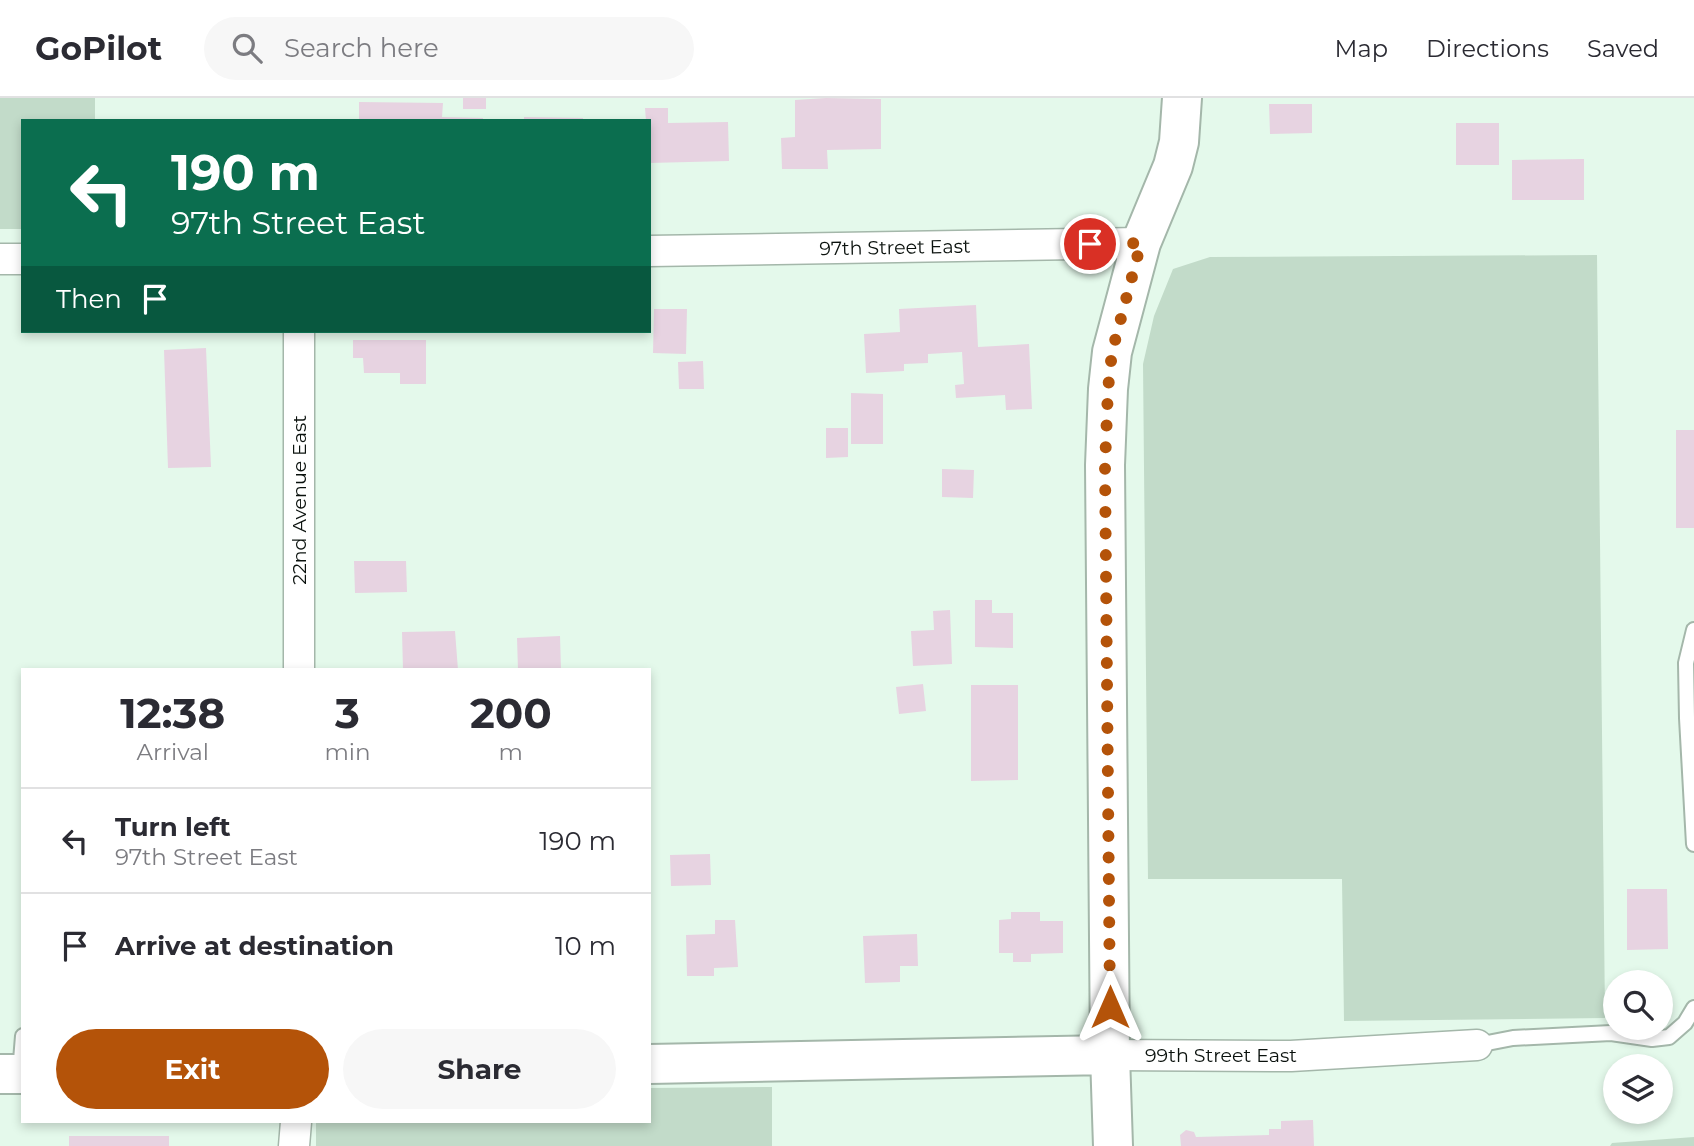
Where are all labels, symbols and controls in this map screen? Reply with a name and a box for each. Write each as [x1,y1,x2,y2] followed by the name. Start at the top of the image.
[204,17,694,80] search box
[35,28,162,68] text: GoPilot
[228,29,266,67] icon: search
[284,32,439,64] text: Search here
[1335,34,1388,63] text: Map
[1426,34,1549,63] text: Directions
[1587,34,1659,63] text: Saved
[171,143,320,202] text: 190 m
[56,147,147,238] icon: left
[171,203,425,242] text: 97th Street East
[1060,214,1120,274] pin
[1071,225,1109,263] icon: arrive
[819,235,971,260] street label: 97th Street East
[136,280,174,318] icon: arrive
[56,283,122,315] text: Then
[288,415,311,585] street label: 22nd Avenue East
[120,687,225,739] text: 12:38
[335,687,360,739] text: 3
[470,687,552,739] text: 200
[136,738,209,766] text: Arrival
[324,738,371,766] text: min
[499,738,523,766] text: m
[115,811,231,843] text: Turn left
[56,822,94,860] icon: left
[539,825,616,857] text: 190 m
[115,843,298,871] text: 97th Street East
[56,927,94,965] icon: arrive
[115,930,394,962] text: Arrive at destination
[555,930,616,962] text: 10 m
[1073,970,1147,1044] position arrow
[1603,970,1673,1124] map controls
[1603,970,1673,1040] button: search
[56,1029,329,1109] button: Exit
[343,1029,616,1109] button: Share
[1145,1044,1297,1067] street label: 99th Street East
[1603,1054,1673,1124] button: layers

